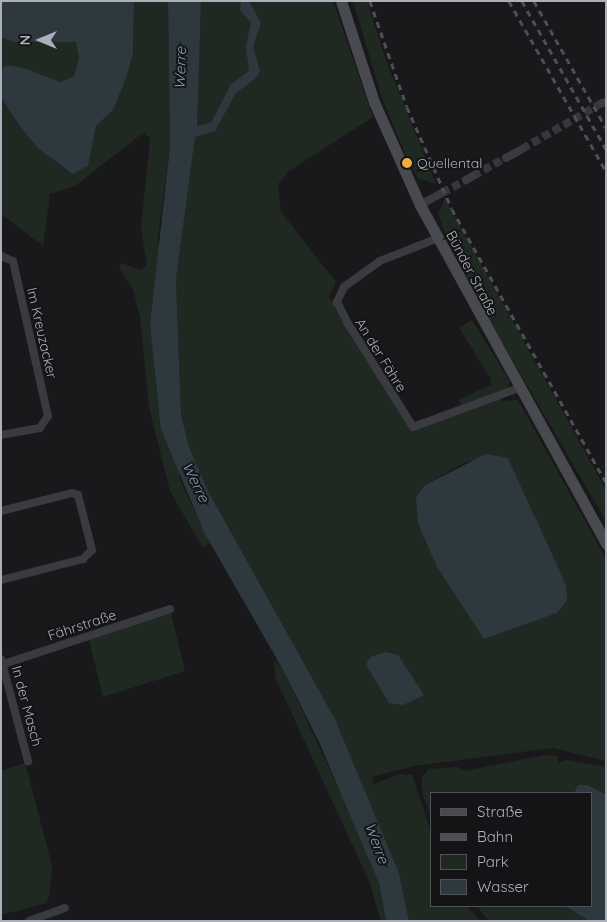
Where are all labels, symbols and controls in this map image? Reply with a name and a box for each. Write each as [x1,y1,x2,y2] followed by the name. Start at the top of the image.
[15,15,65,65] north arrow
[16,35,34,45] text: N
[170,46,190,90] water label: Werre
[417,155,482,171] place label: Quellental
[401,157,413,169] marker: Quellental
[443,228,501,318] street label: Bünder Straße
[23,286,61,380] street label: Im Kreuzacker
[352,315,410,395] street label: An der Fähre
[179,459,213,505] water label: Werre
[46,606,118,644] street label: Fährstraße
[8,664,46,748] street label: In der Masch
[430,792,592,907] legend
[477,802,523,821] text: Straße
[361,820,393,866] water label: Werre
[477,827,513,846] text: Bahn
[477,852,509,871] text: Park
[477,877,529,896] text: Wasser

